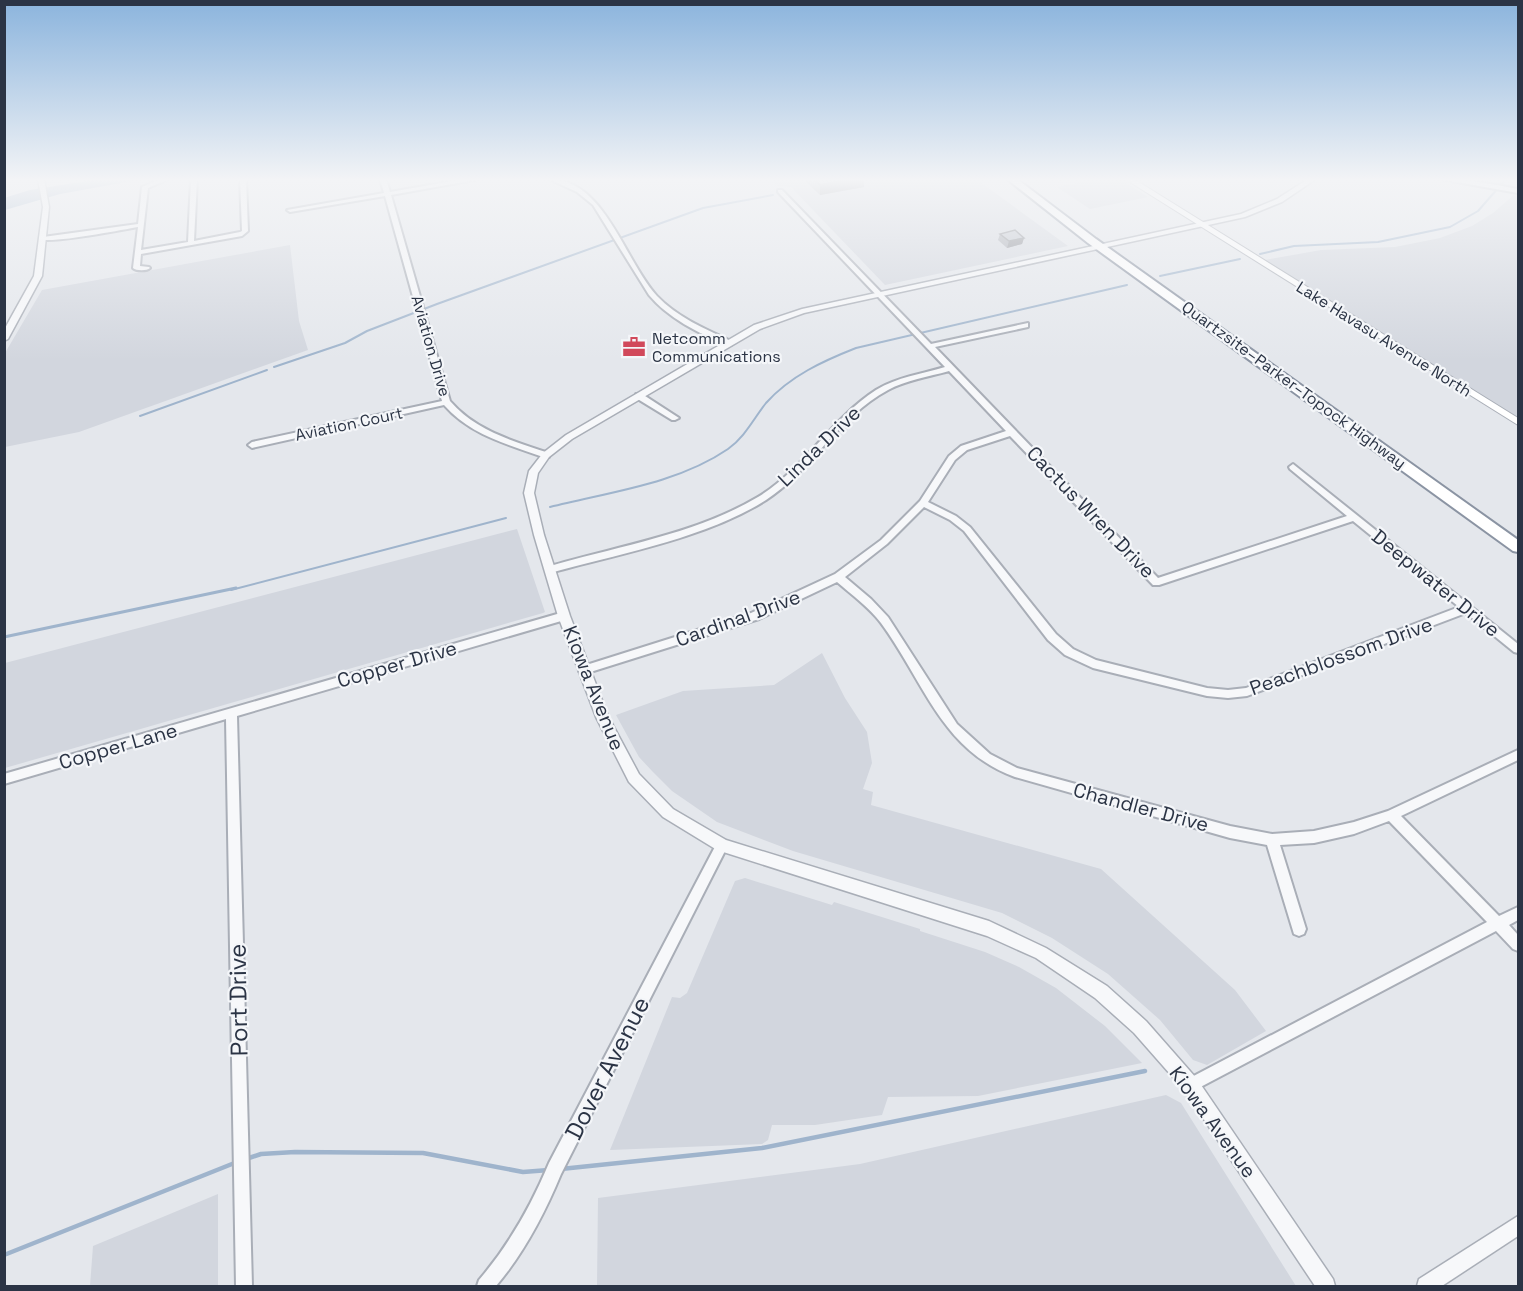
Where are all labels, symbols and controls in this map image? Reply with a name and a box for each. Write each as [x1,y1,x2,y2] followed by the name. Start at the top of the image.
[1292,276,1476,402] street label: Lake Havasu Avenue North
[407,293,455,399] street label: Aviation Drive
[1178,296,1410,474] street label: Quartzsite–Parker–Topock Highway
[652,328,781,367] place label: Netcomm Communications
[621,334,647,360] office icon: Netcomm Communications
[772,400,866,492] street label: Linda Drive
[293,402,405,446] street label: Aviation Court
[1021,440,1161,584] street label: Cactus Wren Drive
[1367,523,1505,643] street label: Deepwater Drive
[672,583,804,653] street label: Cardinal Drive
[1246,611,1436,701] street label: Peachblossom Drive
[557,622,631,754] street label: Kiowa Avenue
[334,634,460,694] street label: Copper Drive
[56,717,180,775] street label: Copper Lane
[1070,776,1212,838] street label: Chandler Drive
[222,943,254,1057] street label: Port Drive
[558,991,656,1145] street label: Dover Avenue
[1164,1061,1262,1183] street label: Kiowa Avenue

